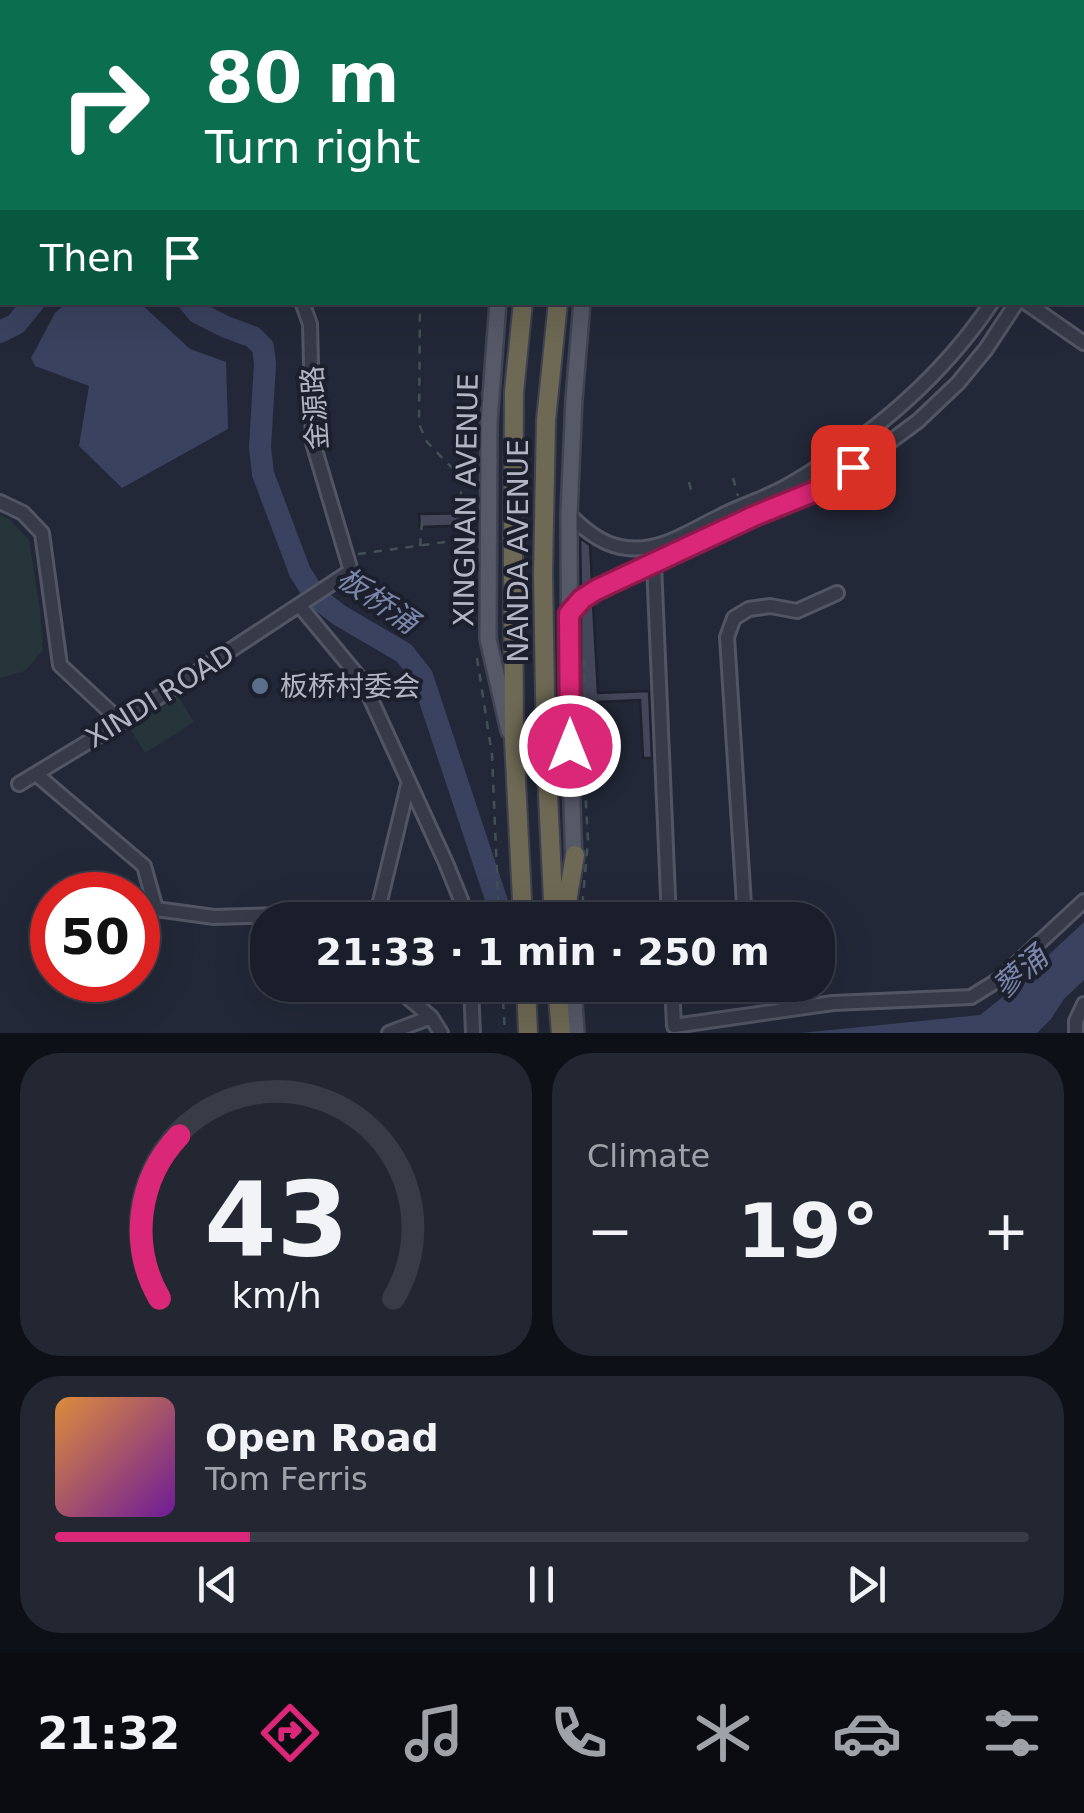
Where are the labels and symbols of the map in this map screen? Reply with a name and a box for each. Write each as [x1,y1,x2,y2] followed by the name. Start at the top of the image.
[296,365,334,451] street label: 金源路
[447,373,485,627] street label: XINGNAN AVENUE
[811,425,896,510] pin
[502,439,535,663] street label: NANDA AVENUE
[331,560,427,642] water label: 板桥涌
[80,637,240,755] street label: XINDI ROAD
[280,670,420,703] place label: 板桥村委会
[249,675,271,697] marker: 板桥村委会
[518,694,622,798] position arrow
[30,872,160,1002] speed limit sign: 50
[986,937,1056,1005] water label: 蓼涌

